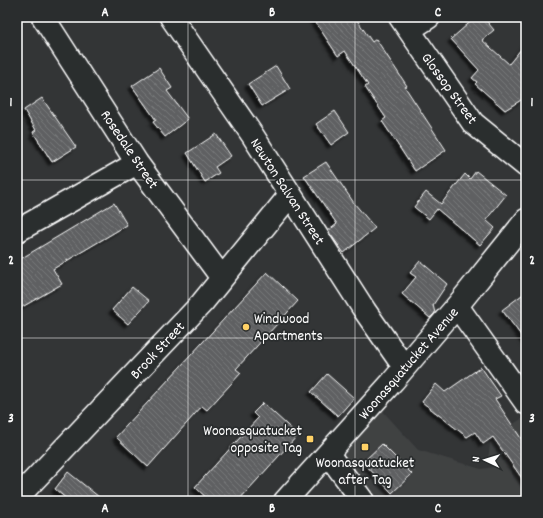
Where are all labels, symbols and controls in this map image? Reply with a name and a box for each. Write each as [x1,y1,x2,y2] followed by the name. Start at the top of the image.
[101,4,109,23] text: A
[269,4,275,23] text: B
[435,4,442,23] text: C
[415,49,482,130] street label: Glossop Street
[10,94,13,113] text: 1
[531,94,534,113] text: 1
[94,106,163,194] street label: Rosedale Street
[243,134,329,250] street label: Newton Salvan Street
[8,252,14,271] text: 2
[529,252,535,271] text: 2
[354,303,465,426] street label: Woonasquatucket Avenue
[254,309,323,348] place label: Windwood Apartments
[126,317,191,385] street label: Brook Street
[241,322,251,332] marker: Windwood Apartments
[8,410,14,429] text: 3
[529,410,535,429] text: 3
[203,421,302,460] place label: Woonasquatucket opposite Tag
[305,434,315,444] marker: Woonasquatucket opposite Tag
[465,440,505,480] north arrow
[360,442,370,452] marker: Woonasquatucket after Tag
[316,453,415,492] place label: Woonasquatucket after Tag
[469,456,485,463] text: N
[101,500,109,518] text: A
[269,500,275,518] text: B
[435,500,442,518] text: C

